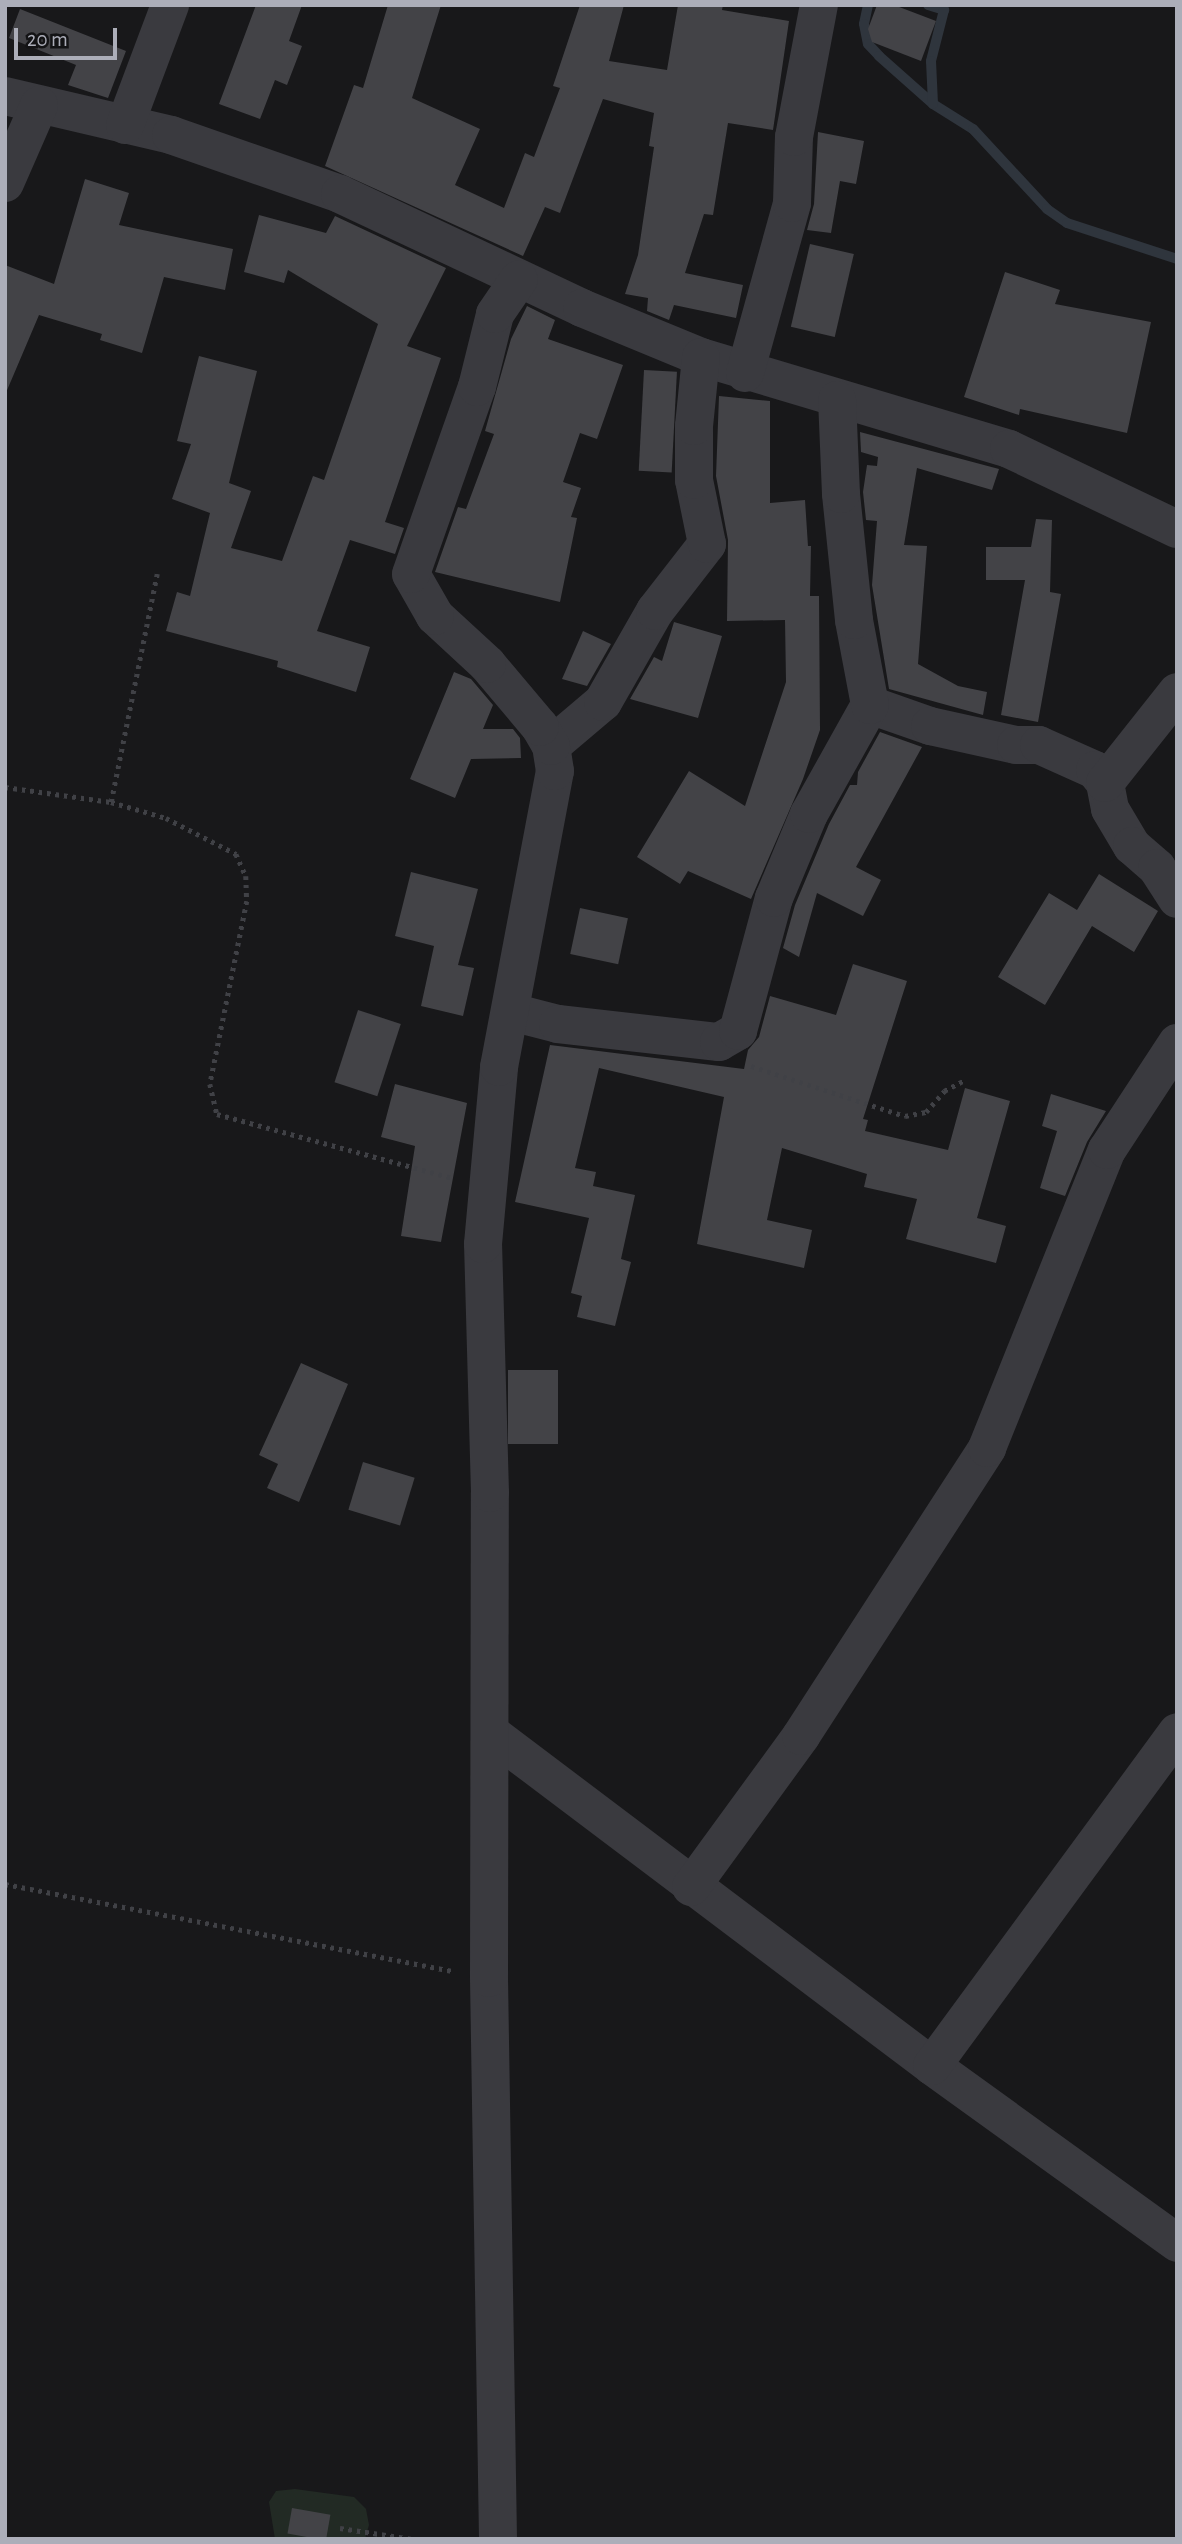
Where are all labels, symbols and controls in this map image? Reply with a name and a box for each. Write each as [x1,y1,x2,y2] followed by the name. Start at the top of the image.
[18,14,121,58] scale bar
[27,29,68,50] text: 20 m

